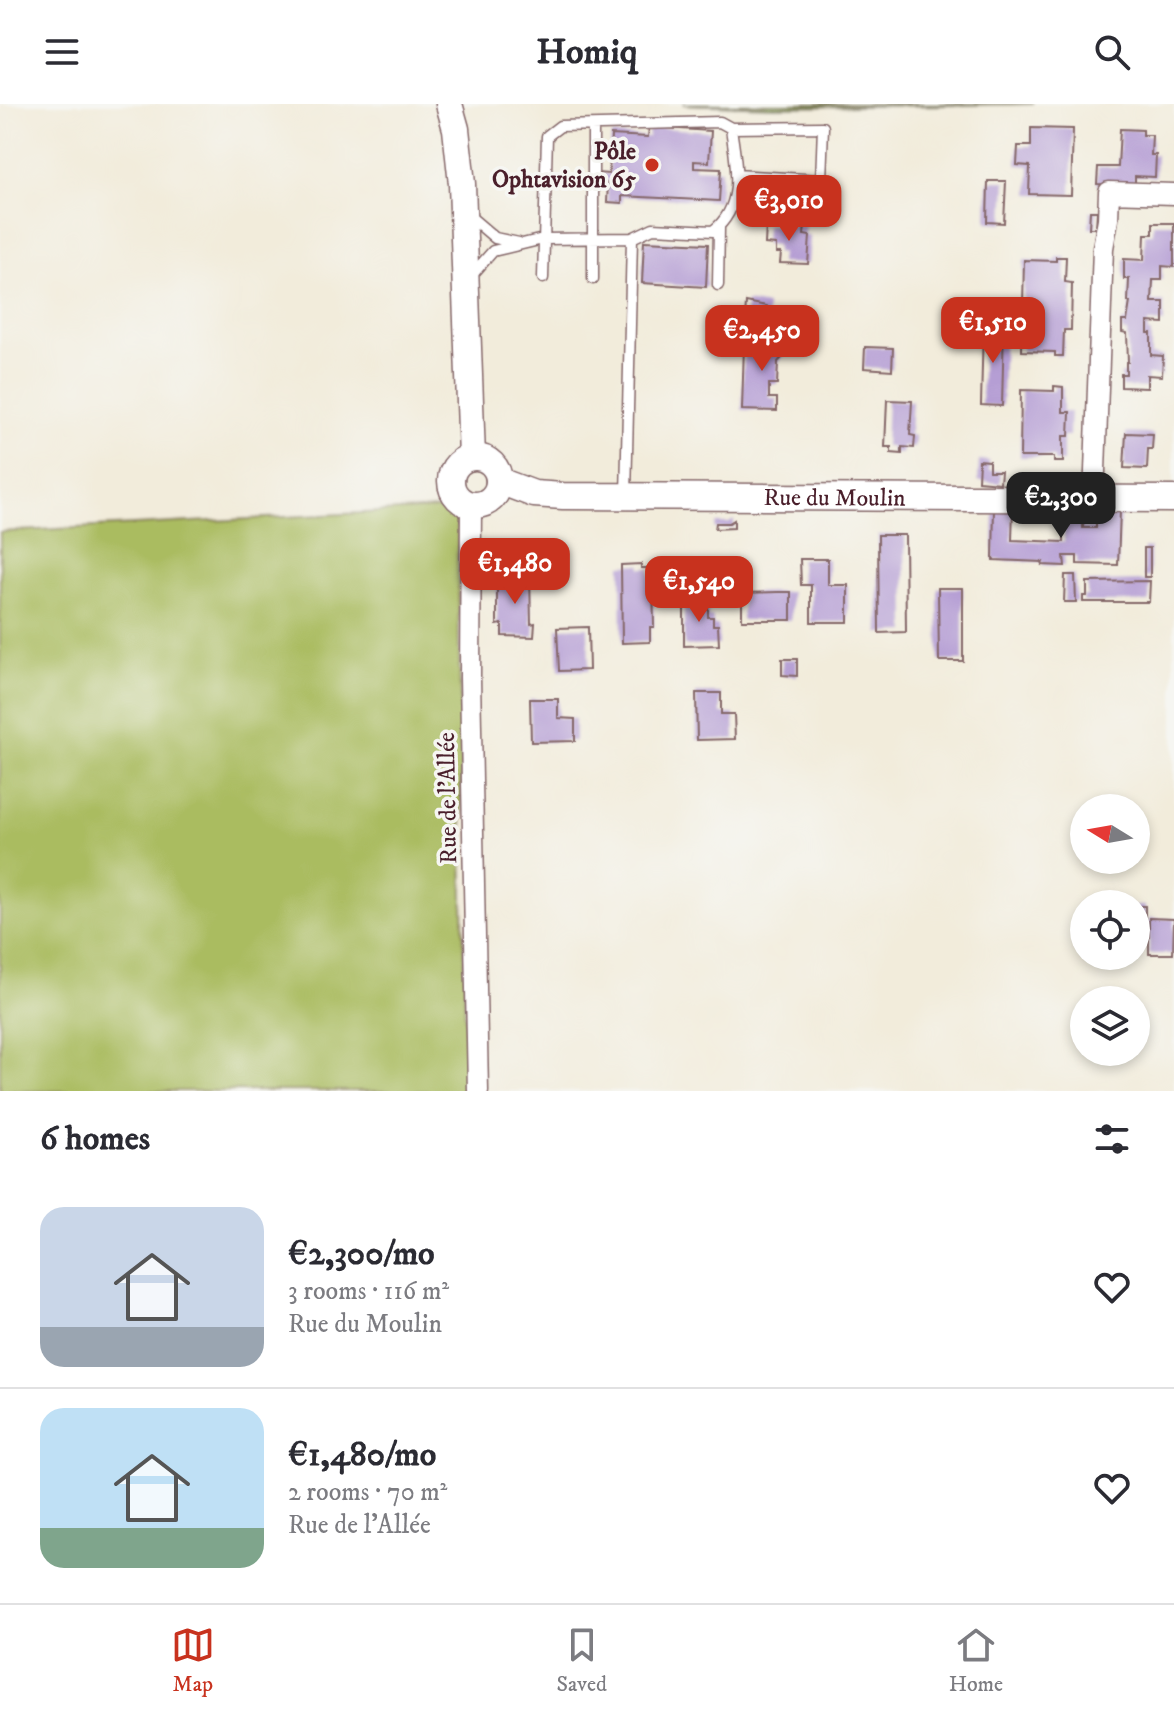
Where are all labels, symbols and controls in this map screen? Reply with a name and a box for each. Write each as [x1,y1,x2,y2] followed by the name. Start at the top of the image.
[40,30,84,74] icon: menu
[536,30,638,75] text: Homiq
[1090,30,1134,74] icon: search
[492,137,636,195] place label: Pôle Ophtavision 65
[643,156,661,174] marker: Pôle Ophtavision 65
[724,175,854,243] pin: €3,010
[754,184,824,217] text: €3,010
[928,297,1058,365] pin: €1,510
[697,305,827,373] pin: €2,450
[959,306,1027,339] text: €1,510
[723,314,801,347] text: €2,450
[996,472,1126,540] pin: €2,300
[1025,481,1097,514] text: €2,300
[763,483,906,514] street label: Rue du Moulin
[450,538,580,606] pin: €1,480
[478,547,552,580] text: €1,480
[634,556,764,624] pin: €1,540
[663,565,735,598] text: €1,540
[432,732,464,864] street label: Rue de l'Allée
[1070,794,1150,874] north arrow
[1070,794,1150,1066] map controls
[1070,890,1150,970] button: locate
[1070,986,1150,1066] button: layers
[1090,1117,1134,1161] icon: filters
[40,1118,150,1160] text: 6 homes
[288,1233,435,1275] text: €2,300/mo
[104,1239,200,1335] icon: home
[1090,1265,1134,1309] icon: heart
[288,1275,449,1308] text: 3 rooms · 116 m²
[288,1308,442,1341] text: Rue du Moulin
[288,1434,436,1476] text: €1,480/mo
[104,1440,200,1536] icon: home
[1090,1466,1134,1510] icon: heart
[288,1476,447,1509] text: 2 rooms · 70 m²
[288,1509,431,1542] text: Rue de l'Allée
[171,1623,215,1698] tab: Map
[557,1623,607,1698] tab: Saved
[949,1623,1003,1698] tab: Home

